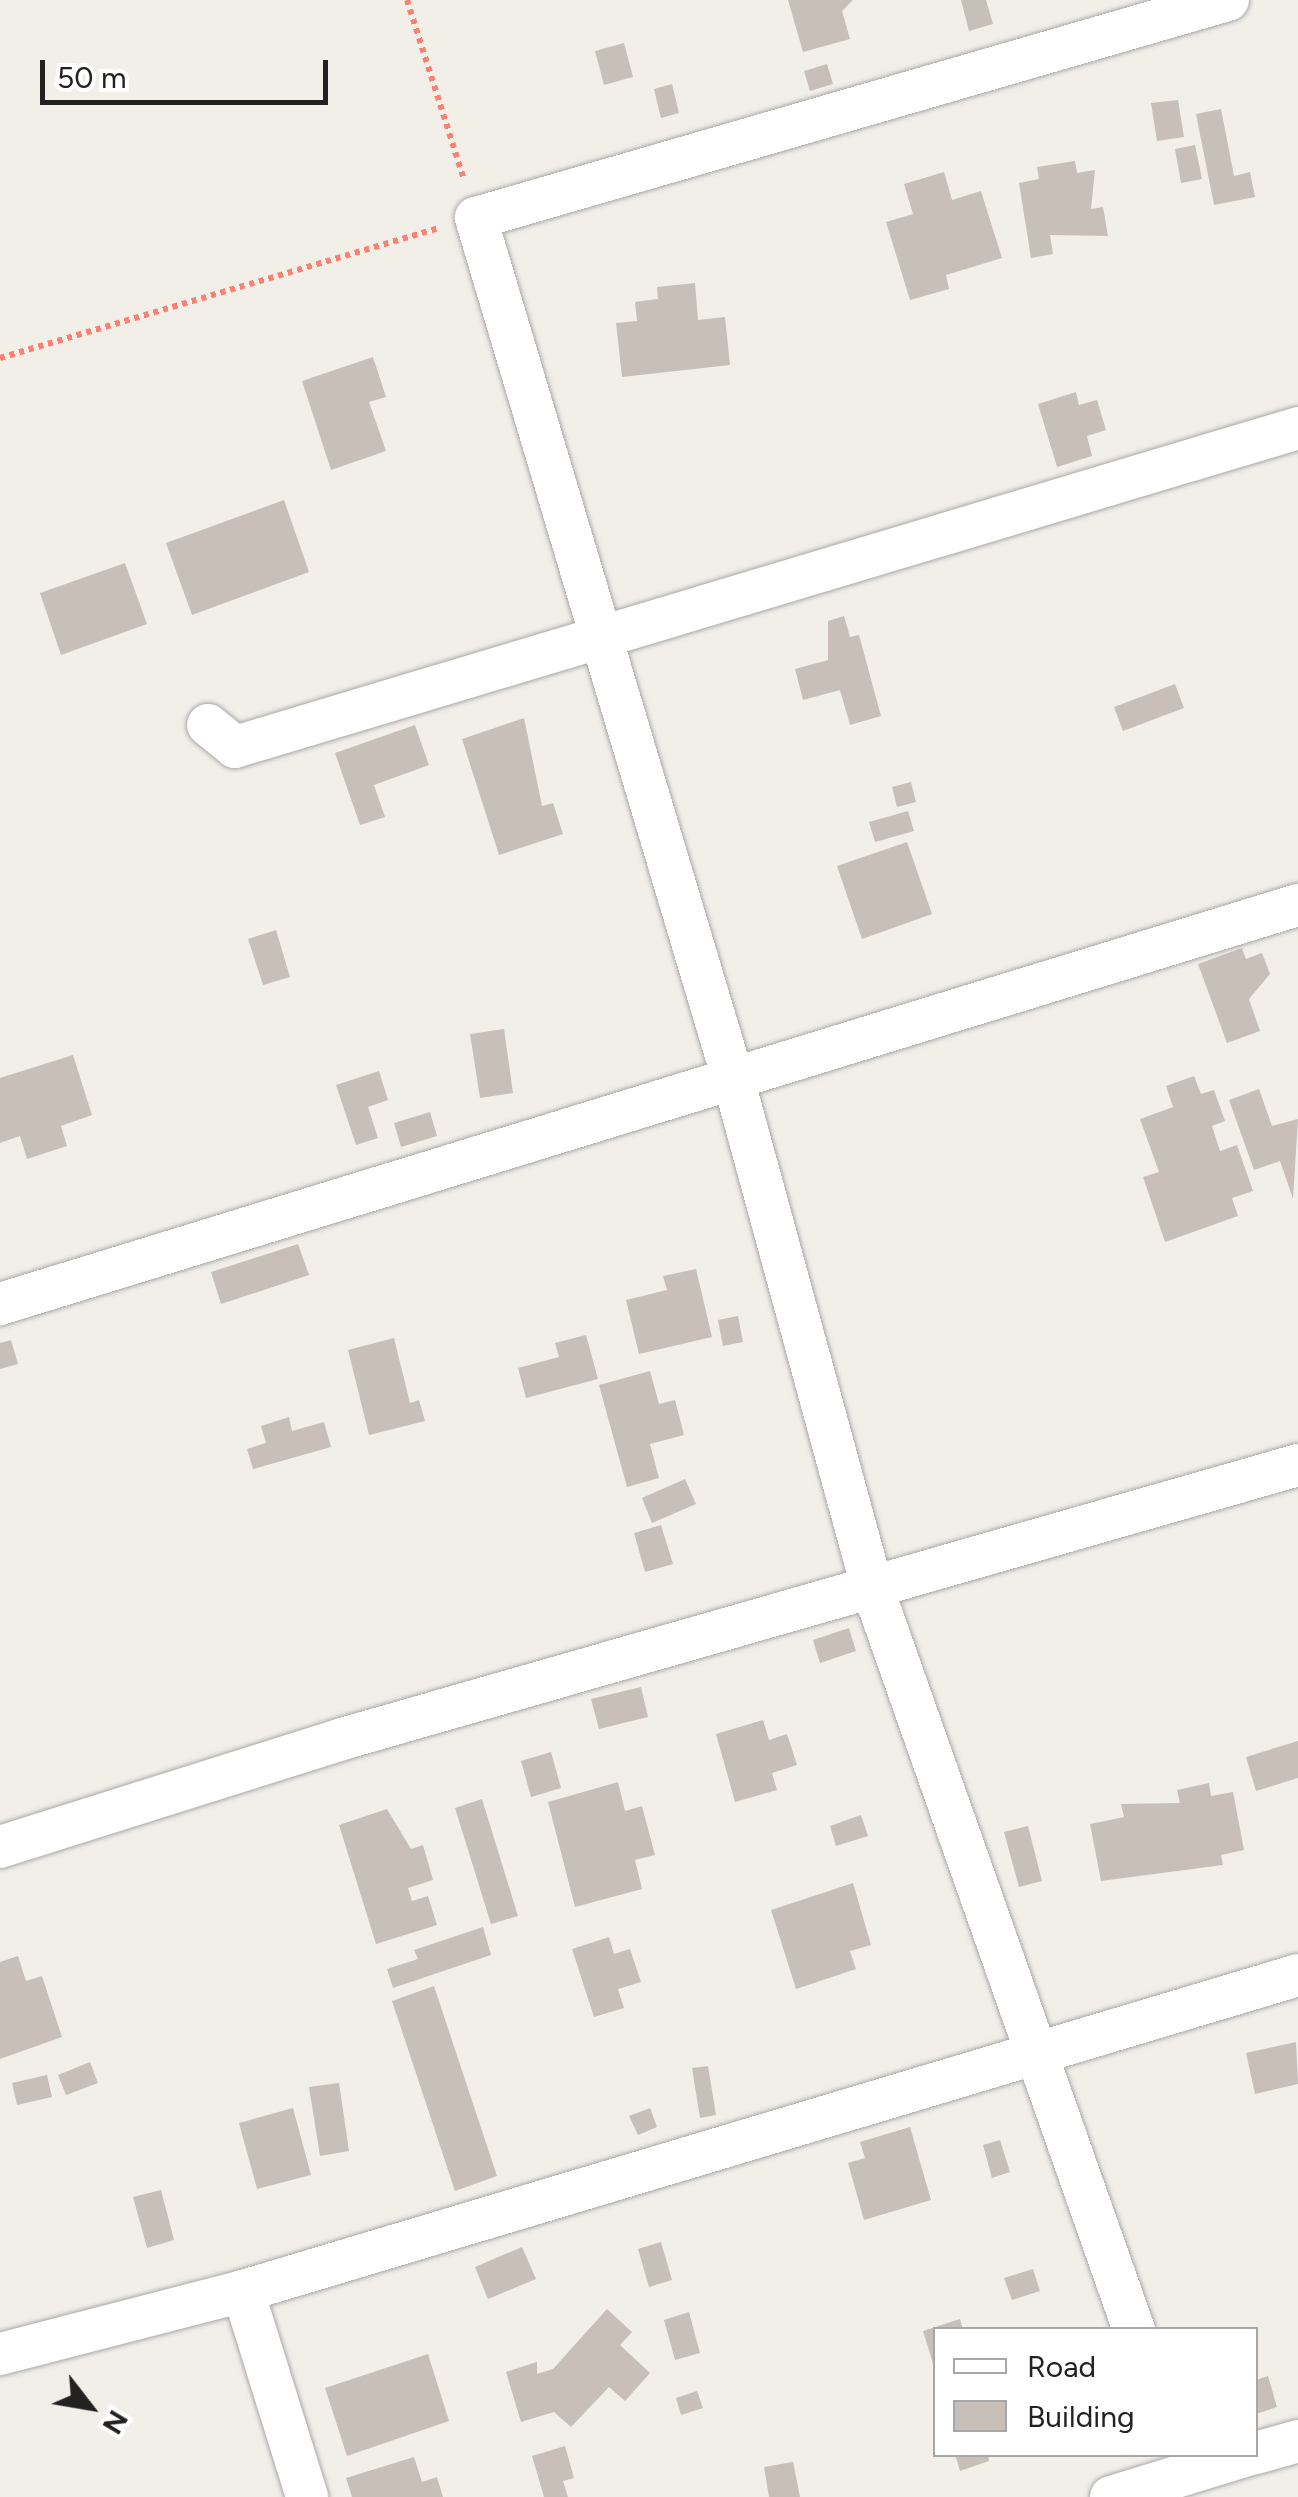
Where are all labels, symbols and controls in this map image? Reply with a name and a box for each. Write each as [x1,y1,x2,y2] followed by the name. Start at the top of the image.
[45,40,332,102] scale bar
[57,59,126,96] text: 50 m
[933,2327,1258,2457] legend
[1027,2348,1096,2385] text: Road
[40,2357,140,2457] north arrow
[1027,2398,1135,2435] text: Building
[96,2404,136,2440] text: N

